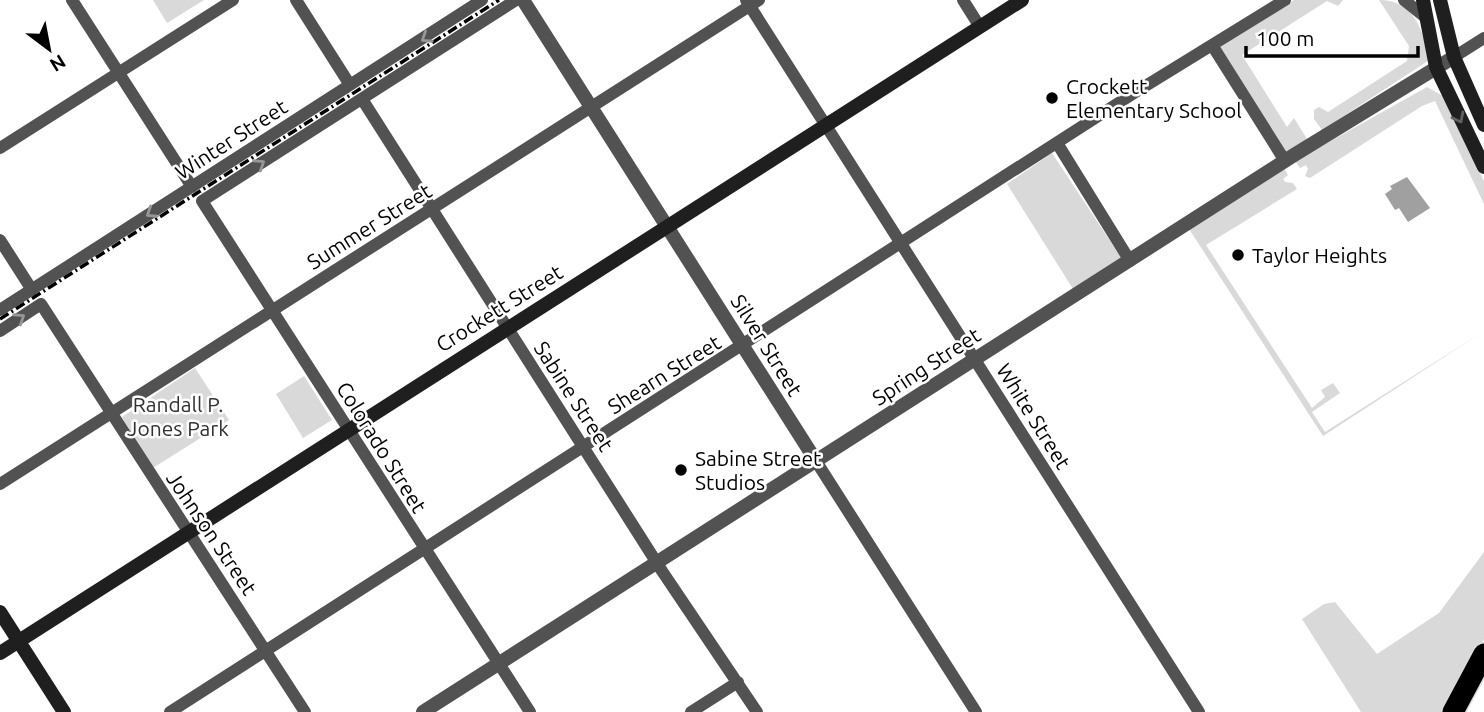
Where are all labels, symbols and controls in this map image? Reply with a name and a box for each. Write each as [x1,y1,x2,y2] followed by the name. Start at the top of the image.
[14,14,84,84] north arrow
[1246,14,1418,58] scale bar
[1256,26,1314,50] text: 100 m
[420,30,433,43] one-way arrow
[46,50,70,77] text: N
[1066,74,1242,122] place label: Crockett Elementary School
[1044,90,1060,106] marker: Crockett Elementary School
[171,94,291,184] street label: Winter Street
[1451,111,1465,123] one-way arrow
[252,160,265,173] one-way arrow
[302,178,436,274] street label: Summer Street
[146,205,159,218] one-way arrow
[1252,243,1387,267] place label: Taylor Heights
[1230,247,1246,263] marker: Taylor Heights
[431,259,567,357] street label: Crockett Street
[726,290,808,400] street label: Silver Street
[13,313,26,326] one-way arrow
[868,322,984,410] street label: Spring Street
[603,330,725,418] street label: Shearn Street
[530,337,618,455] street label: Sabine Street
[992,359,1076,473] street label: White Street
[332,377,432,517] street label: Colorado Street
[127,392,229,440] park label: Randall P. Jones Park
[695,446,821,494] place label: Sabine Street Studios
[673,462,689,478] marker: Sabine Street Studios
[162,467,262,599] street label: Johnson Street

